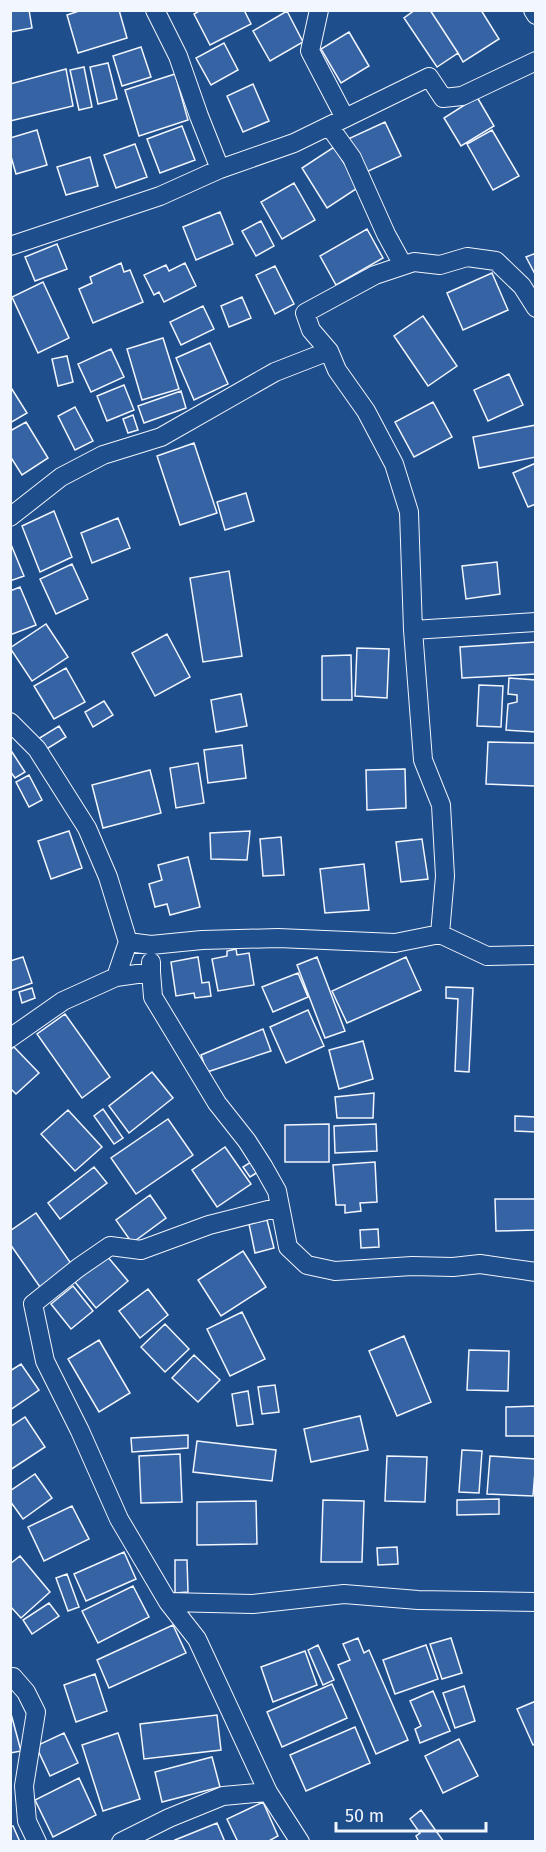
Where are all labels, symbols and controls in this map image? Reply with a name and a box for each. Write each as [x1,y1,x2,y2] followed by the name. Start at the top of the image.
[336,1795,486,1833] scale bar
[345,1805,384,1827] text: 50 m

